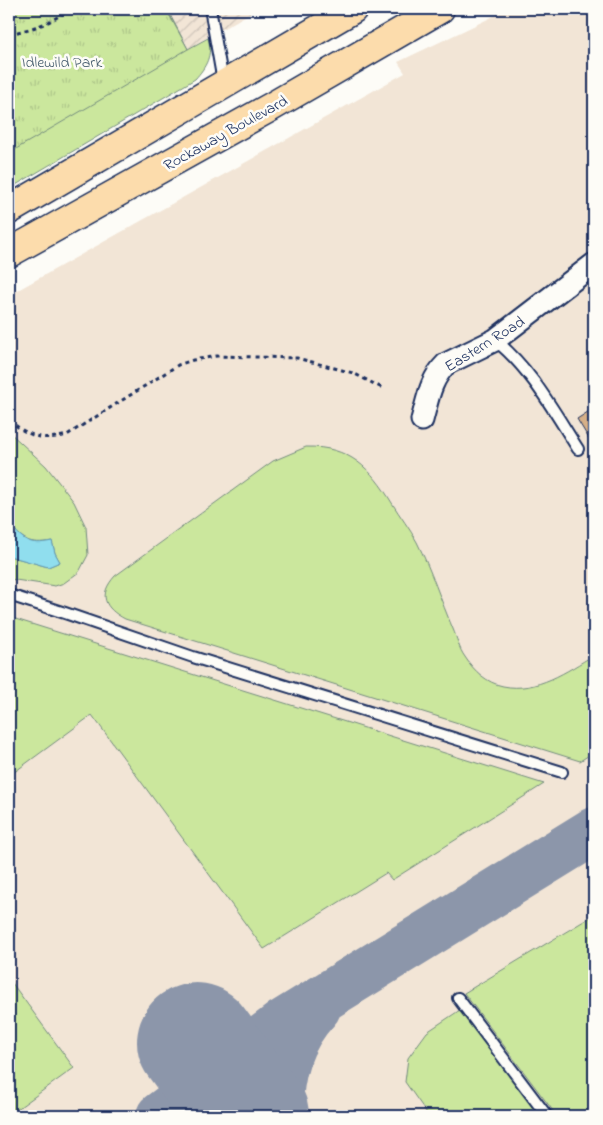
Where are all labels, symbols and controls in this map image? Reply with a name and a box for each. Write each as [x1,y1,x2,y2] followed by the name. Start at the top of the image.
[22,51,103,75] park label: Idlewild Park
[159,90,292,178] street label: Rockaway Boulevard
[440,310,530,379] street label: Eastern Road

